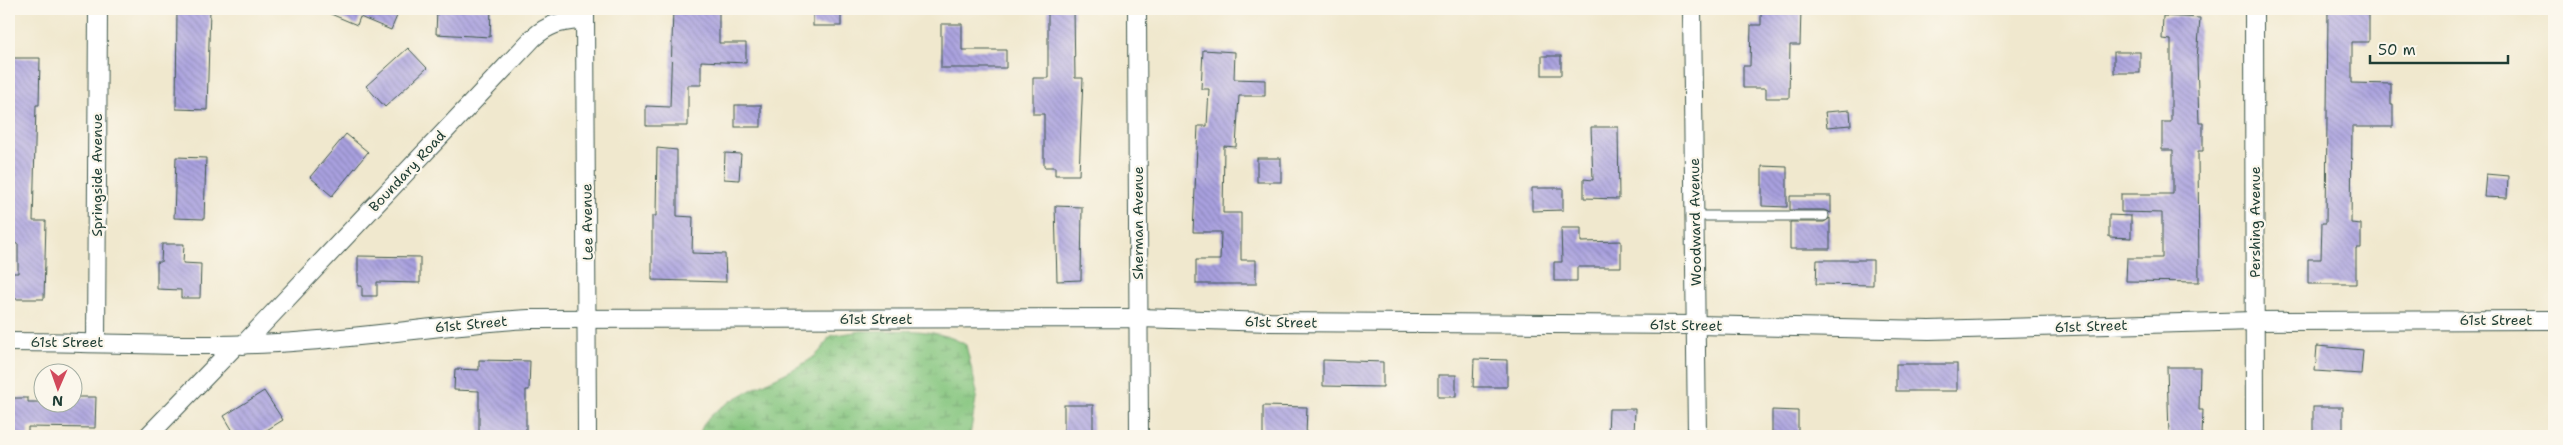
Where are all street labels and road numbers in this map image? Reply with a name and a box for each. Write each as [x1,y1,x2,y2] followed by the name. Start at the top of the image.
[88,113,106,237] street label: Springside Avenue
[365,126,449,215] street label: Boundary Road
[1685,158,1705,286] street label: Woodward Avenue
[1129,166,1147,280] street label: Sherman Avenue
[2246,166,2264,278] street label: Pershing Avenue
[577,183,597,261] street label: Lee Avenue
[840,310,912,328] street label: 61st Street
[2460,311,2532,329] street label: 61st Street
[434,312,508,336] street label: 61st Street
[1244,312,1318,332] street label: 61st Street
[1649,315,1723,335] street label: 61st Street
[2054,316,2128,336] street label: 61st Street
[31,333,103,351] street label: 61st Street

